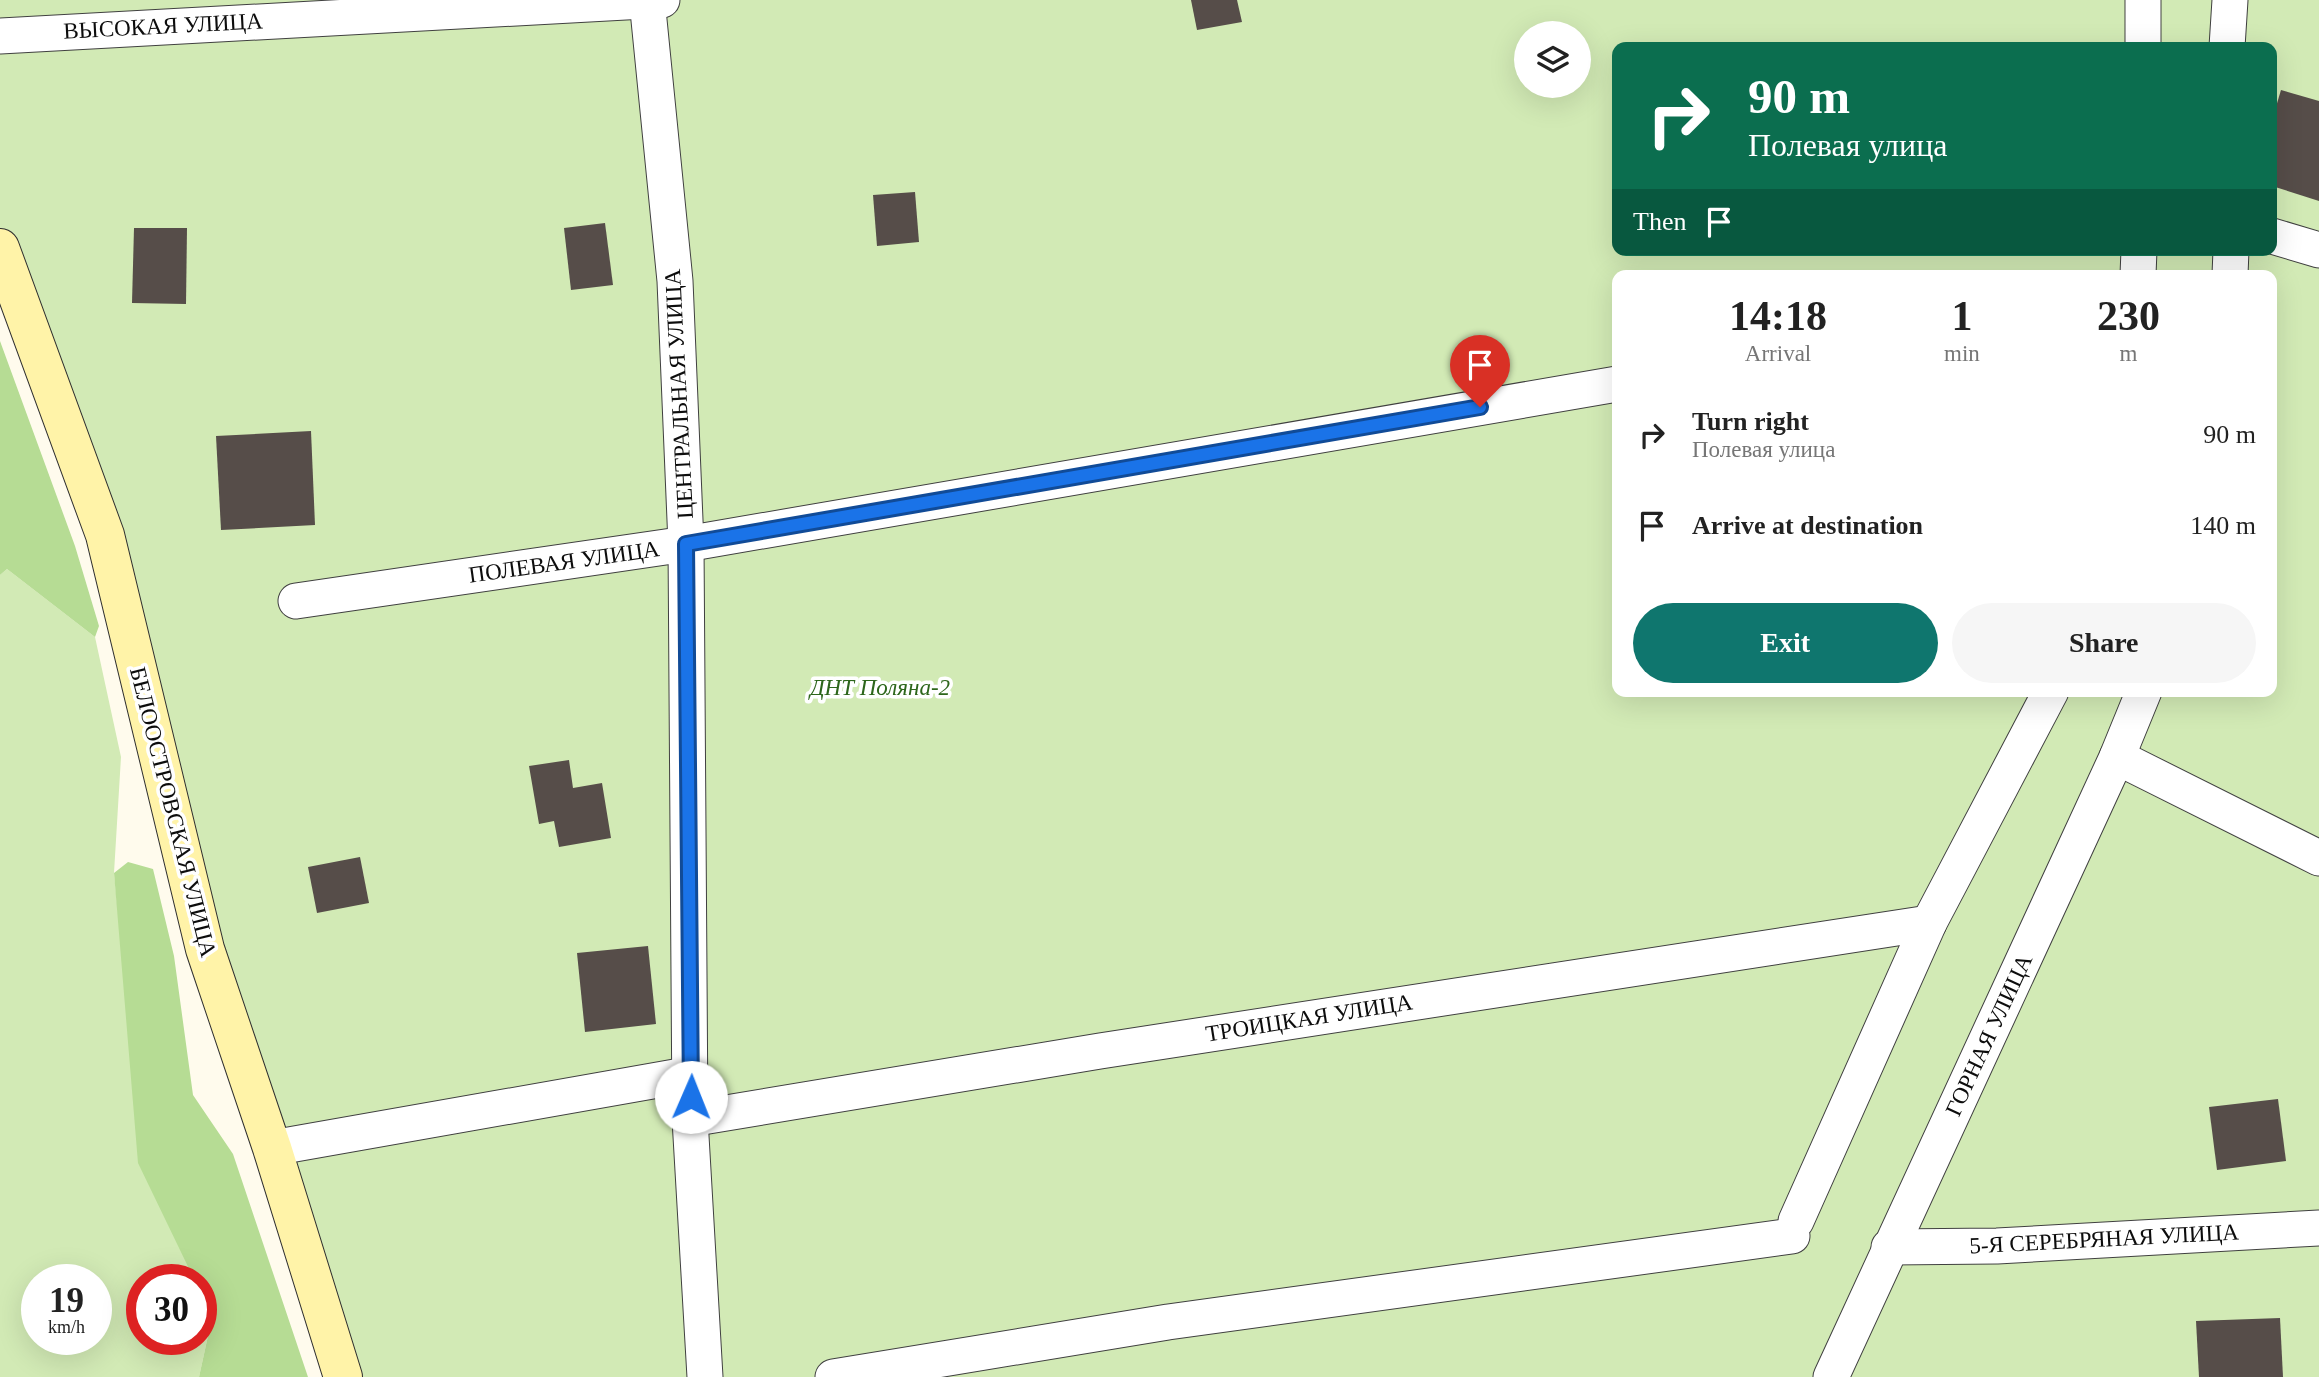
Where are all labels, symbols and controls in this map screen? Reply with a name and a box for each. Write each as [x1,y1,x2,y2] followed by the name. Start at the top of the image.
[63,8,264,44] street label: ВЫСОКАЯ УЛИЦА
[1514,21,1591,98] map controls
[1514,21,1591,98] button: layers
[1748,69,1850,124] text: 90 m
[1633,70,1724,161] icon: right
[1748,127,1947,163] text: Полевая улица
[1700,203,1738,241] icon: arrive
[1633,207,1686,236] text: Then
[660,268,698,519] street label: ЦЕНТРАЛЬНАЯ УЛИЦА
[1729,293,1827,339] text: 14:18
[1951,293,1972,339] text: 1
[2097,293,2160,339] text: 230
[1450,335,1510,407] pin
[1745,341,1811,366] text: Arrival
[1944,341,1980,366] text: min
[2119,341,2137,366] text: m
[1461,346,1499,384] icon: arrive
[1692,407,1809,436] text: Turn right
[1633,416,1671,454] icon: right
[2203,420,2256,449] text: 90 m
[1692,437,1835,462] text: Полевая улица
[1633,507,1671,545] icon: arrive
[1692,511,1923,540] text: Arrive at destination
[2190,511,2256,540] text: 140 m
[467,536,661,588] street label: ПОЛЕВАЯ УЛИЦА
[1633,603,1938,683] button: Exit
[1952,603,2256,683] button: Share
[125,664,221,960] street label: БЕЛООСТРОВСКАЯ УЛИЦА
[808,675,950,700] park label: ДНТ Поляна-2
[1941,950,2038,1120] street label: ГОРНАЯ УЛИЦА
[1204,989,1415,1047] street label: ТРОИЦКАЯ УЛИЦА
[654,1060,728,1134] position arrow
[1969,1219,2240,1259] street label: 5-Я СЕРЕБРЯНАЯ УЛИЦА
[126,1264,217,1355] speed limit sign: 30
[49,1281,84,1320] text: 19
[48,1317,85,1337] text: km/h

